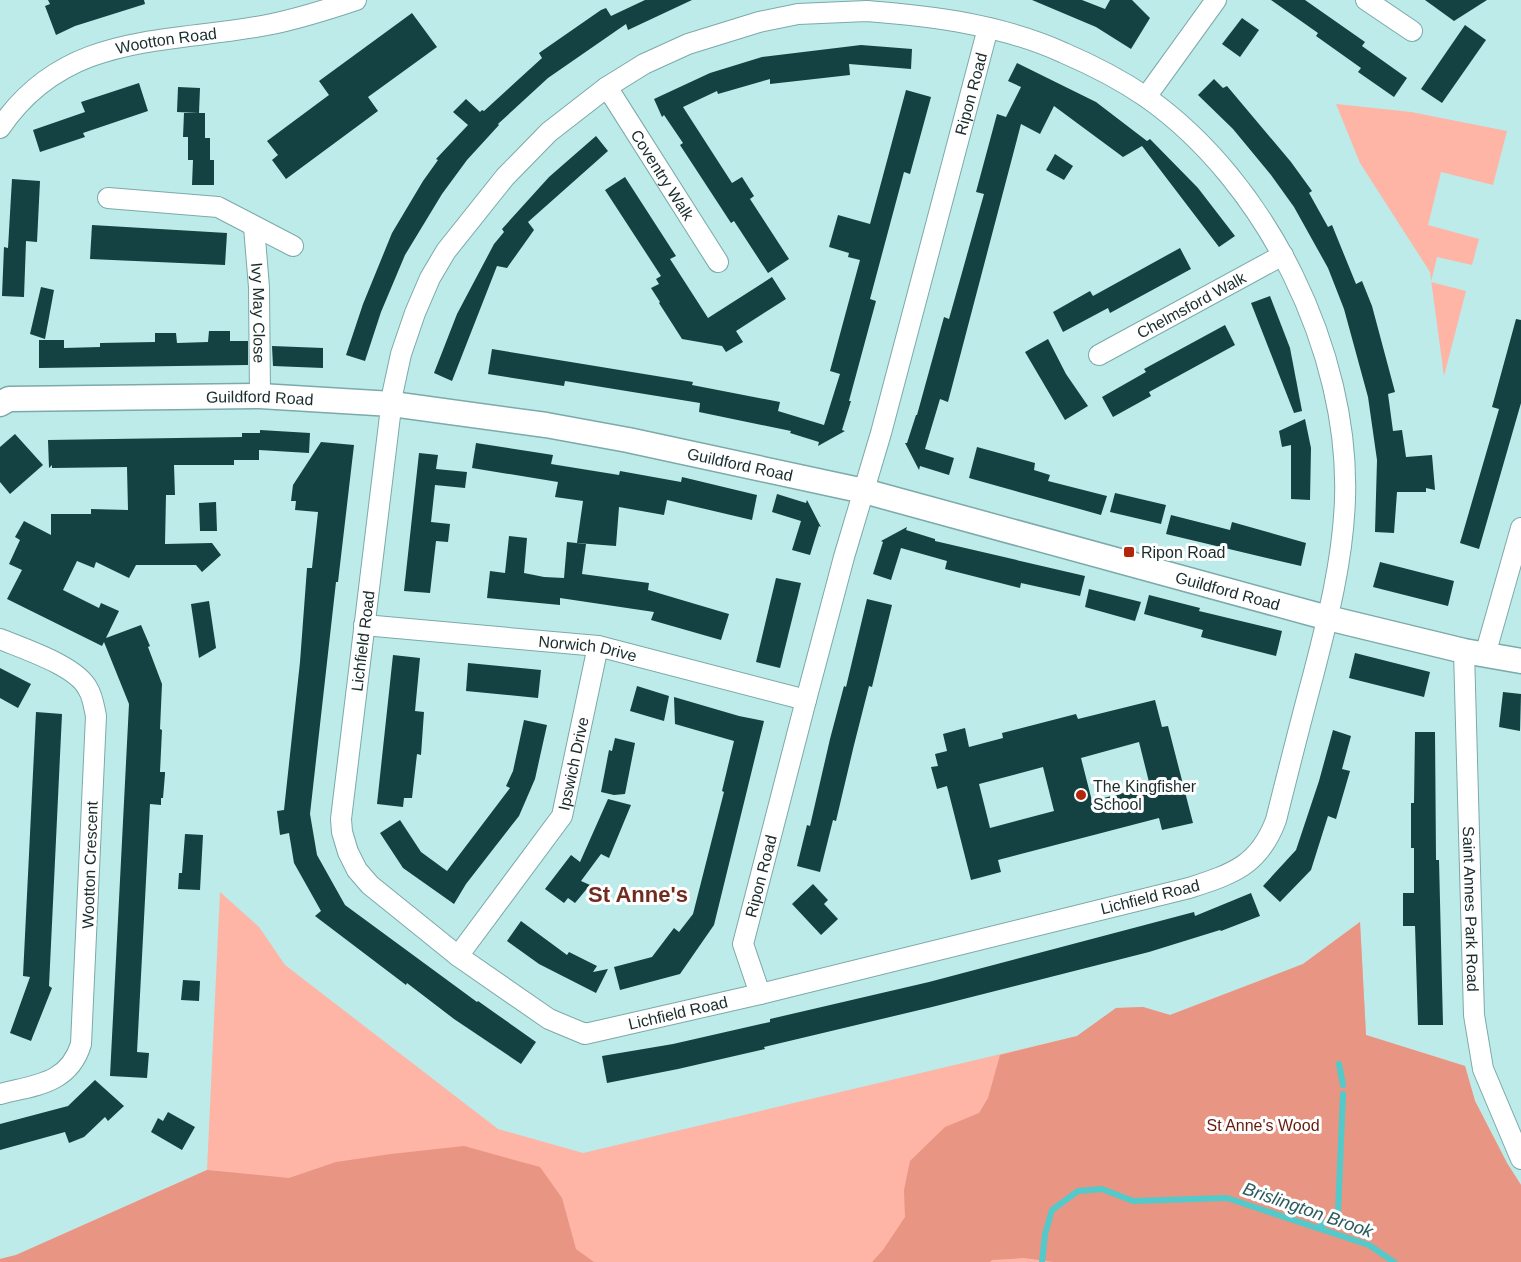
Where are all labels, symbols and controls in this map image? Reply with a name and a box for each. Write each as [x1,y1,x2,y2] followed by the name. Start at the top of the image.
[114,24,218,57] street label: Wootton Road
[952,51,990,137] street label: Ripon Road
[628,127,698,224] street label: Coventry Walk
[248,262,268,363] street label: Ivy May Close
[1134,268,1249,341] street label: Chelmsford Walk
[206,387,314,408] street label: Guildford Road
[686,445,795,484] street label: Guildford Road
[1141,544,1226,561] place label: Ripon Road
[1122,545,1136,559] marker: Ripon Road
[1174,568,1282,613] street label: Guildford Road
[348,590,378,692] street label: Lichfield Road
[538,632,639,664] street label: Norwich Drive
[555,715,591,812] street label: Ipswich Drive
[1093,778,1197,813] place label: The Kingfisher School
[1074,788,1088,802] marker: The Kingfisher School
[79,800,101,929] street label: Wootton Crescent
[1460,826,1482,992] street label: Saint Annes Park Road
[742,833,779,919] street label: Ripon Road
[1099,876,1201,918] street label: Lichfield Road
[588,882,688,907] district label: St Anne's
[627,993,729,1033] street label: Lichfield Road
[1206,1117,1320,1134] park label: St Anne's Wood
[1240,1178,1377,1242] water label: Brislington Brook

